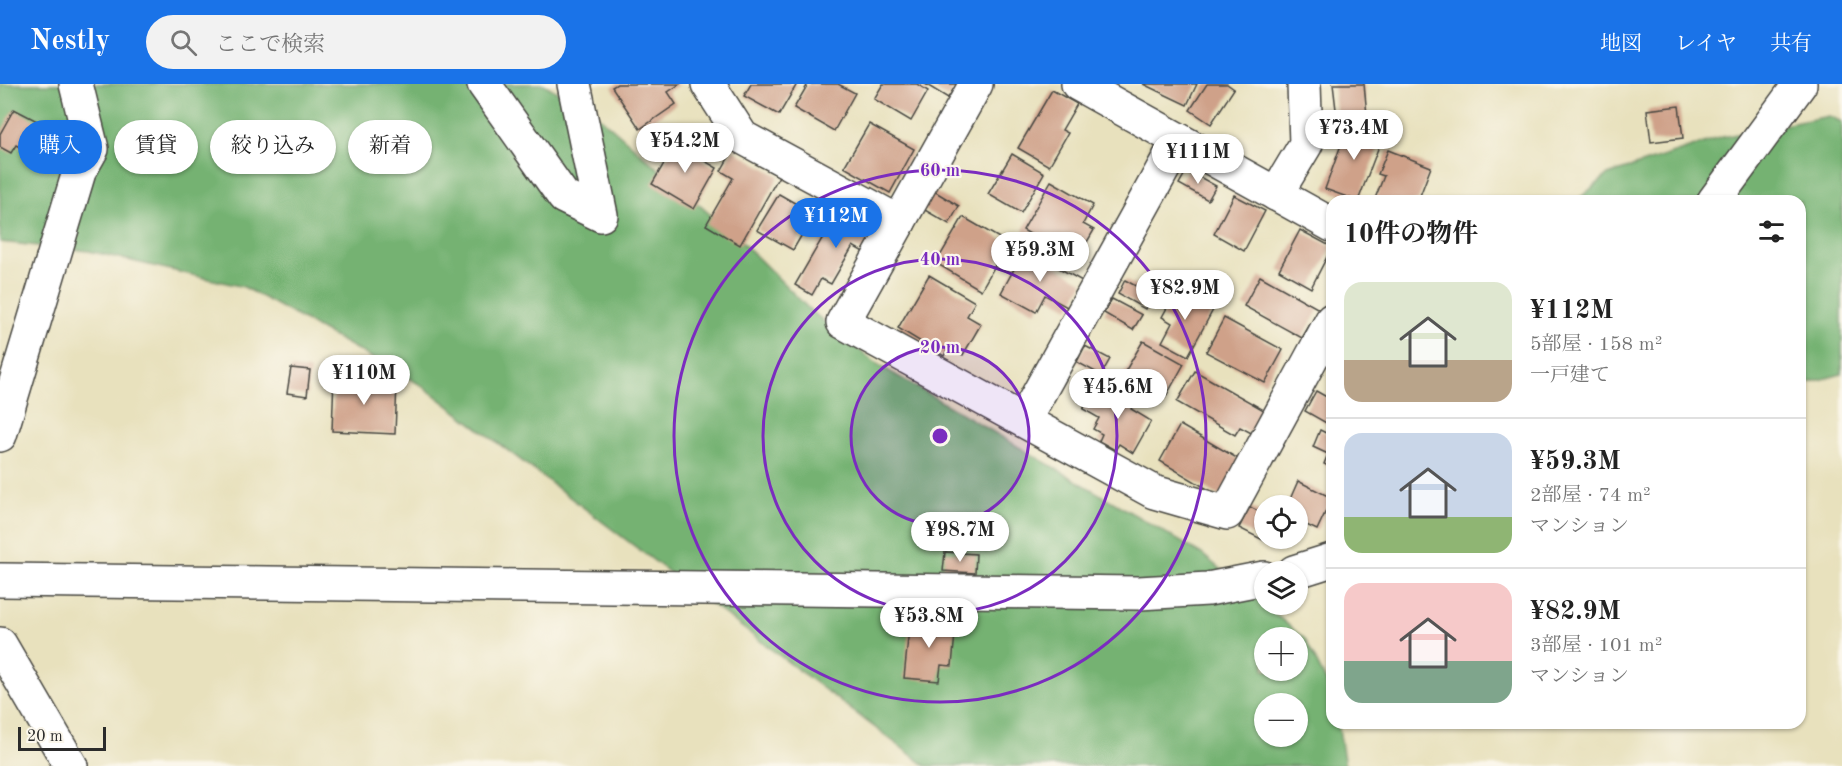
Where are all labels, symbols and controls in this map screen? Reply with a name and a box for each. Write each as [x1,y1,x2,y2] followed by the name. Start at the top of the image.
[146,15,566,69] search box
[167,26,200,59] icon: search
[30,28,110,56] text: Nestly
[215,34,325,56] text: ここで検索
[1600,34,1642,55] text: 地図
[1675,34,1737,55] text: レイヤ
[1770,34,1812,55] text: 共有
[1305,110,1403,161] pin: ¥73.4M
[1319,119,1389,139] text: ¥73.4M
[18,120,102,174] chip: 購入
[114,120,198,174] chip: 賃貸
[210,120,336,174] chip: 絞り込み
[348,120,432,174] chip: 新着
[636,123,734,174] pin: ¥54.2M
[650,132,720,152] text: ¥54.2M
[1156,134,1240,185] pin: ¥111M
[1166,143,1230,163] text: ¥111M
[920,162,960,180] text: 60 m
[794,198,878,249] pin: ¥112M
[804,207,868,227] text: ¥112M
[1755,215,1788,248] icon: filters
[1344,222,1478,248] text: 10件の物件
[991,232,1089,283] pin: ¥59.3M
[1005,241,1075,261] text: ¥59.3M
[920,251,960,269] text: 40 m
[1136,270,1234,321] pin: ¥82.9M
[1150,279,1220,299] text: ¥82.9M
[1530,298,1613,324] text: ¥112M
[1392,306,1464,378] icon: home
[1530,335,1662,355] text: 5部屋 · 158 m²
[920,339,960,357] text: 20 m
[322,355,406,406] pin: ¥110M
[332,364,396,384] text: ¥110M
[1530,366,1610,386] text: 一戸建て
[1069,369,1167,420] pin: ¥45.6M
[1083,378,1153,398] text: ¥45.6M
[930,426,950,446] centre of rings
[1530,449,1621,475] text: ¥59.3M
[1392,457,1464,529] icon: home
[1530,486,1651,506] text: 2部屋 · 74 m²
[1254,495,1308,747] map controls
[1254,495,1308,549] button: locate
[911,512,1009,563] pin: ¥98.7M
[1530,517,1629,537] text: マンション
[925,521,995,541] text: ¥98.7M
[1254,561,1308,615] button: layers
[880,598,978,649] pin: ¥53.8M
[1530,599,1621,625] text: ¥82.9M
[894,607,964,627] text: ¥53.8M
[1392,607,1464,679] icon: home
[1254,627,1308,681] button: +
[1530,636,1662,656] text: 3部屋 · 101 m²
[1530,667,1629,687] text: マンション
[1254,693,1308,747] button: −
[18,724,106,752] scale bar
[27,729,63,745] text: 20 m

